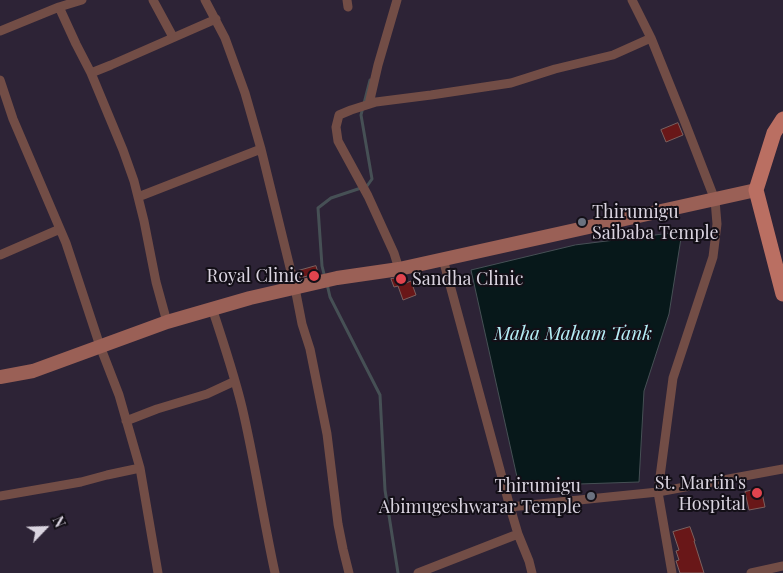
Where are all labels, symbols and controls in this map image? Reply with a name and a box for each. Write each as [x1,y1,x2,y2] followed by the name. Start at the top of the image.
[592,201,719,243] place label: Thirumigu Saibaba Temple
[576,216,588,228] marker: Thirumigu Saibaba Temple
[207,265,303,287] place label: Royal Clinic
[412,268,523,290] place label: Sandha Clinic
[307,269,321,283] marker: Royal Clinic
[394,272,408,286] marker: Sandha Clinic
[494,323,652,345] water label: Maha Maham Tank
[655,472,746,514] place label: St. Martin's Hospital
[379,475,581,518] place label: Thirumigu Abimugeshwarar Temple
[750,486,764,500] marker: St. Martin's Hospital
[585,490,597,502] marker: Thirumigu Abimugeshwarar Temple
[20,503,70,553] north arrow
[48,513,70,530] text: N

